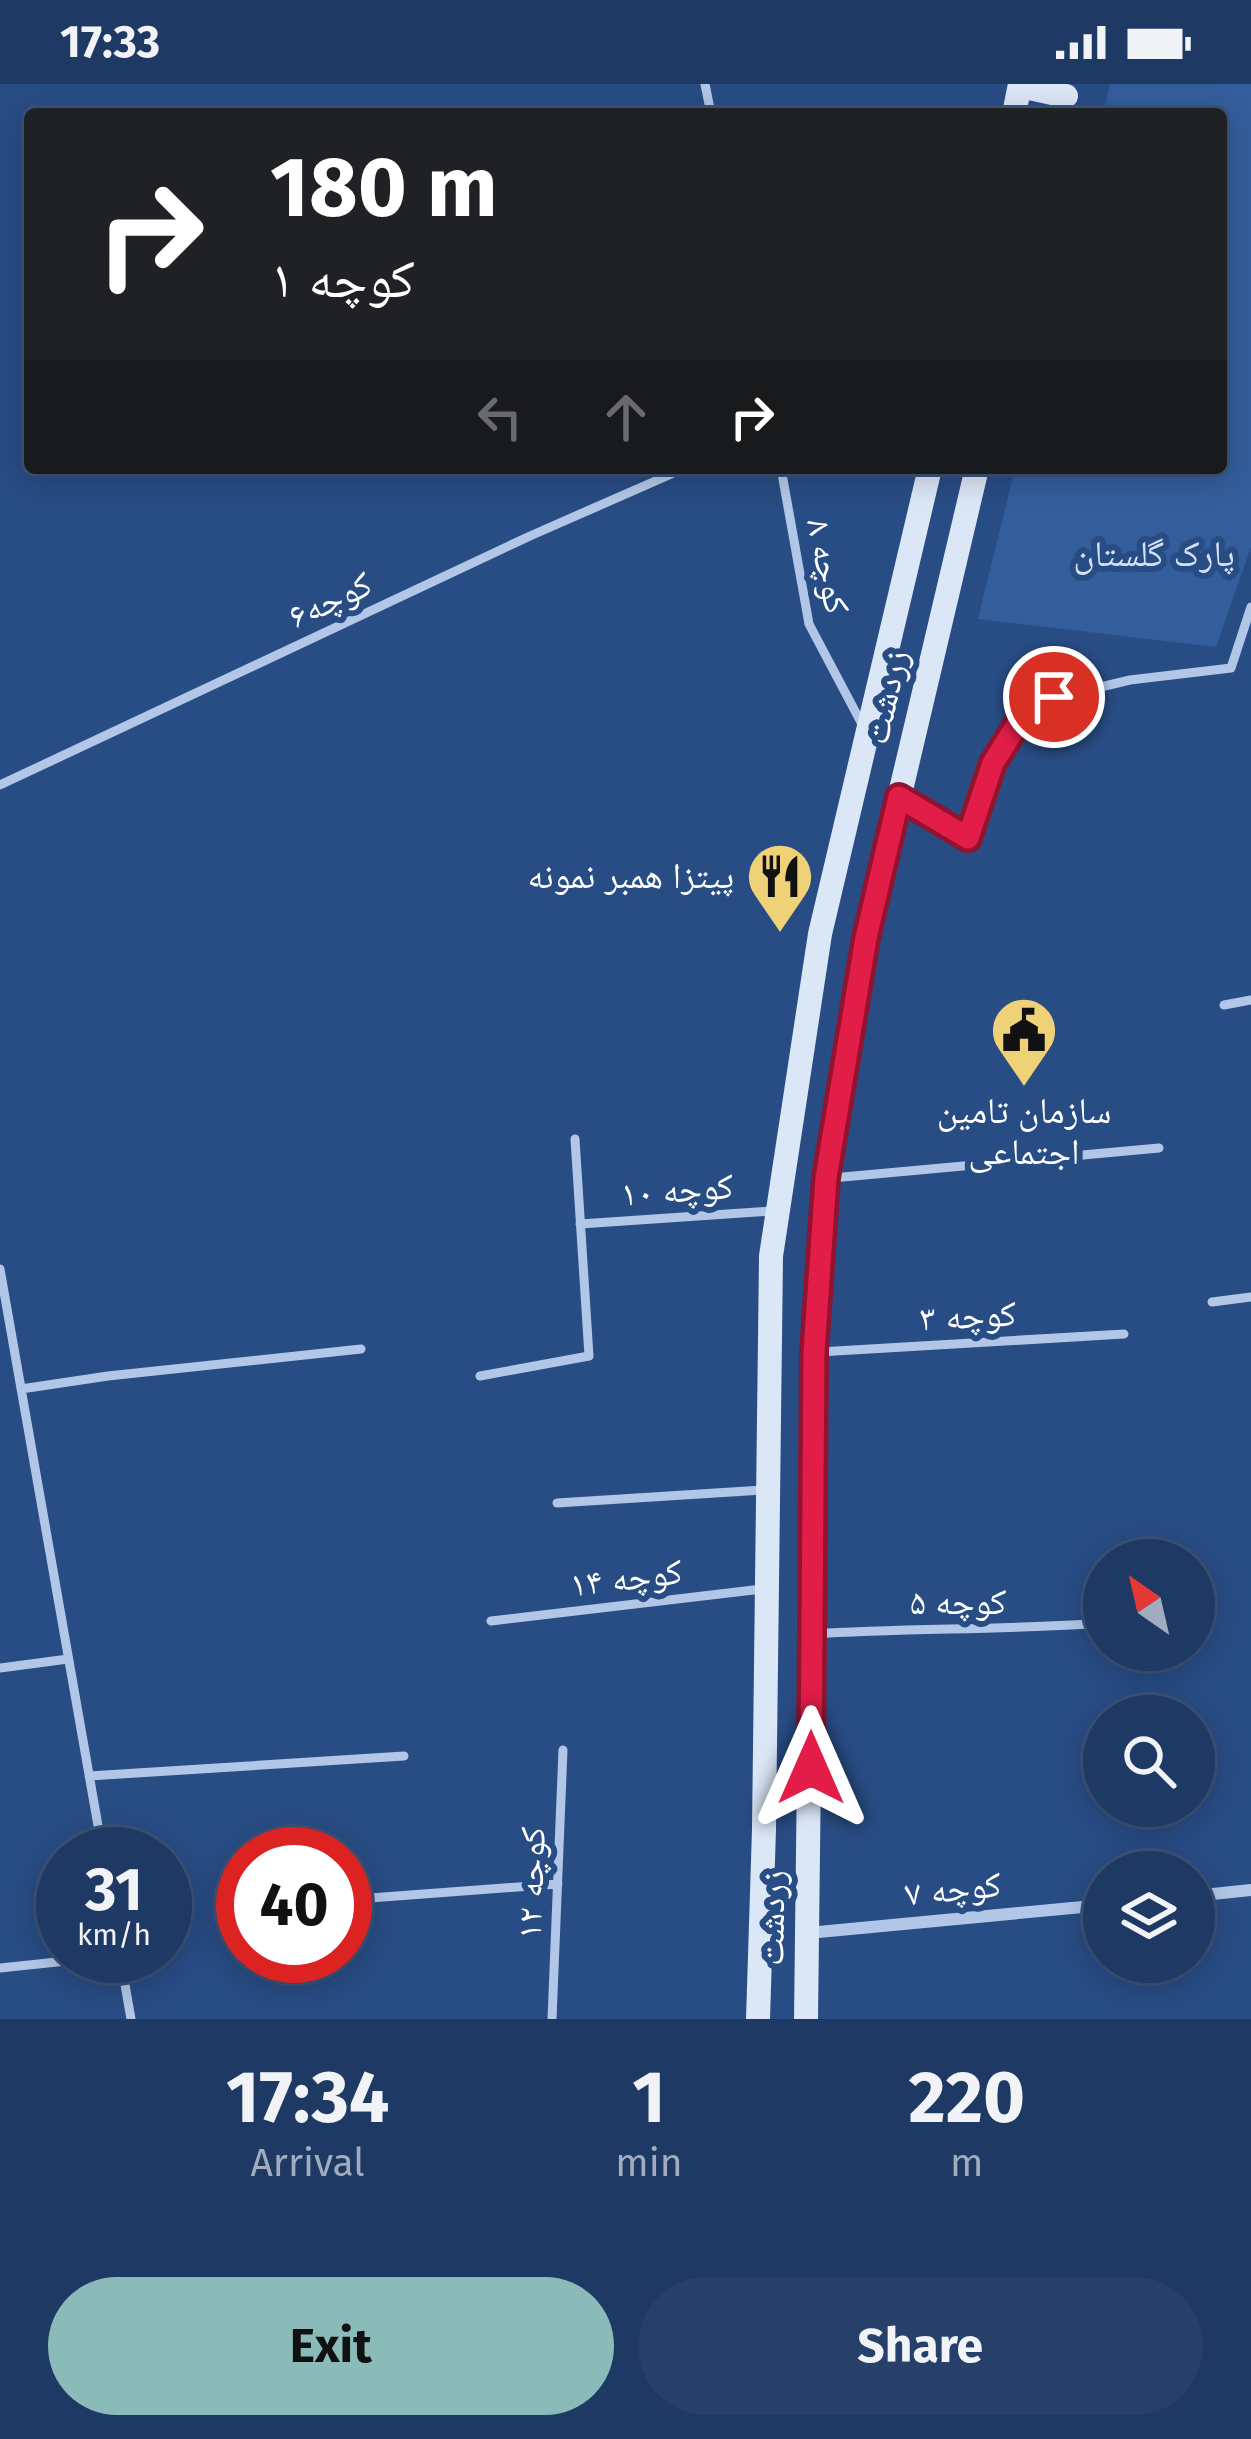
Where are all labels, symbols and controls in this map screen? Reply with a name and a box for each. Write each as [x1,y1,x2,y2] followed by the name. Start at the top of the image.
[60,15,160,69] text: 17:33
[270,137,498,238] text: 180 m
[72,156,228,312] icon: right
[270,247,415,311] text: کوچه ۱
[467,384,533,450] icon: left
[593,384,659,450] icon: ahead
[719,384,785,450] icon: right
[796,514,860,618] street label: کوچه ۸
[1073,532,1235,576] park label: پارک گلستان
[281,562,379,638] street label: کوچه۶
[854,645,918,749] street label: زردشت
[1003,646,1105,748] pin
[1021,664,1087,730] icon: arrive
[745,841,815,935] restaurant icon: پیتزا همبر نمونه
[528,854,734,898] place label: پیتزا همبر نمونه
[989,995,1059,1089] public building icon: سازمان تامین اجتماعی
[937,1089,1111,1174] place label: سازمان تامین اجتماعی
[619,1164,735,1216] street label: کوچه ۱۰
[919,1291,1017,1340] street label: کوچه ۳
[1083,1539,1215,1671] north arrow
[1083,1539,1215,1983] map controls
[567,1549,685,1607] street label: کوچه ۱۴
[910,1580,1006,1624] street label: کوچه ۵
[1083,1695,1215,1827] button: search
[748,1705,874,1831] position arrow
[507,1826,555,1940] street label: کوچه ۱۲
[216,1827,372,1983] speed limit sign: 40
[1083,1851,1215,1983] button: layers
[85,1854,143,1926] text: 31
[903,1862,1003,1916] street label: کوچه ۷
[749,1870,795,1966] street label: زردشت
[77,1917,151,1953] text: km/h
[226,2055,389,2141] text: 17:34
[632,2055,666,2141] text: 1
[909,2055,1025,2141] text: 220
[251,2140,365,2186] text: Arrival
[615,2140,683,2186] text: min
[950,2140,984,2186] text: m
[48,2277,614,2415] button: Exit
[638,2277,1203,2415] button: Share

